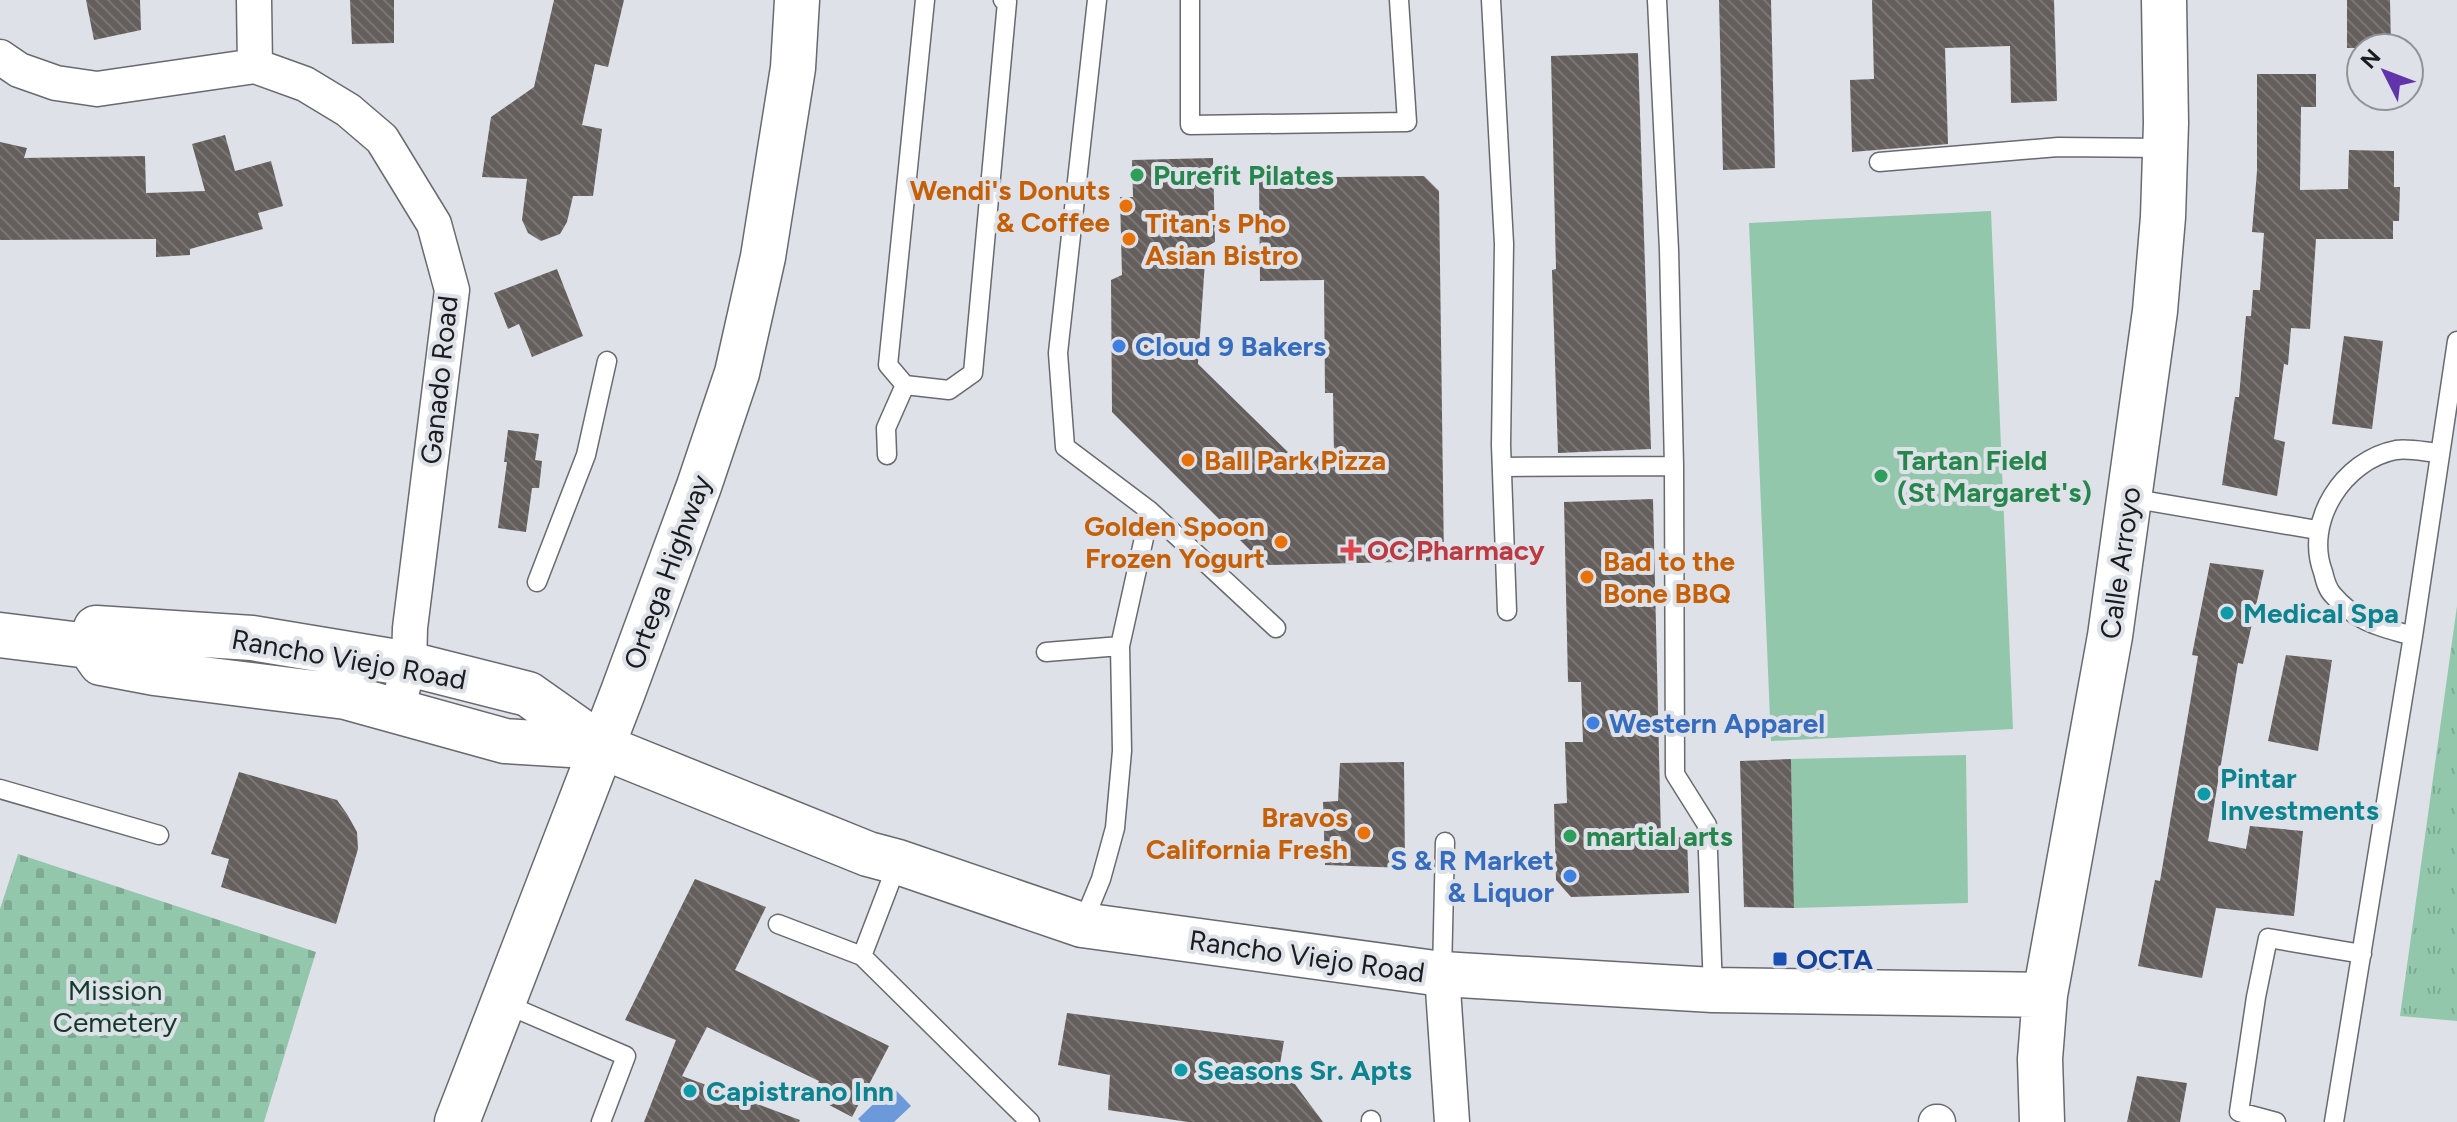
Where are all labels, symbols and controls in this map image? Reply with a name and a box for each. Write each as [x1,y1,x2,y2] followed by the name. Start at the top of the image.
[2345,32,2425,112] north arrow
[2355,44,2386,74] text: N
[1153,158,1334,192] place label: Purefit Pilates
[1128,166,1146,184] marker: Purefit Pilates
[910,173,1110,239] place label: Wendi's Donuts & Coffee
[1117,197,1135,215] marker: Wendi's Donuts & Coffee
[1145,206,1299,272] place label: Titan's Pho Asian Bistro
[1120,230,1138,248] marker: Titan's Pho Asian Bistro
[413,294,465,466] street label: Ganado Road
[1135,329,1326,363] place label: Cloud 9 Bakers
[1110,337,1128,355] marker: Cloud 9 Bakers
[1204,443,1386,477] place label: Ball Park Pizza
[1897,443,2092,509] place label: Tartan Field (St Margaret's)
[1179,451,1197,469] marker: Ball Park Pizza
[1872,467,1890,485] marker: Tartan Field (St Margaret's)
[616,470,718,674] street label: Ortega Highway
[2092,485,2148,641] street label: Calle Arroyo
[1084,509,1265,575] place label: Golden Spoon Frozen Yogurt
[1272,533,1290,551] marker: Golden Spoon Frozen Yogurt
[1367,533,1545,567] place label: OC Pharmacy
[1342,541,1360,559] marker: OC Pharmacy
[1603,544,1735,610] place label: Bad to the Bone BBQ
[1578,568,1596,586] marker: Bad to the Bone BBQ
[2243,596,2399,630] place label: Medical Spa
[2218,604,2236,622] marker: Medical Spa
[229,622,469,696] street label: Rancho Viejo Road
[1609,706,1825,740] place label: Western Apparel
[1584,714,1602,732] marker: Western Apparel
[2220,761,2379,827] place label: Pintar Investments
[2195,785,2213,803] marker: Pintar Investments
[1146,800,1348,866] place label: Bravos California Fresh
[1586,819,1733,853] place label: martial arts
[1355,824,1373,842] marker: Bravos California Fresh
[1561,827,1579,845] marker: martial arts
[1390,843,1554,909] place label: S & R Market & Liquor
[1561,867,1579,885] marker: S & R Market & Liquor
[1187,923,1427,989] street label: Rancho Viejo Road
[1796,942,1873,976] place label: OCTA
[1771,950,1789,968] marker: OCTA
[53,973,178,1039] park label: Mission Cemetery
[1197,1053,1412,1087] place label: Seasons Sr. Apts
[1172,1061,1190,1079] marker: Seasons Sr. Apts
[706,1074,894,1108] place label: Capistrano Inn
[681,1082,699,1100] marker: Capistrano Inn

